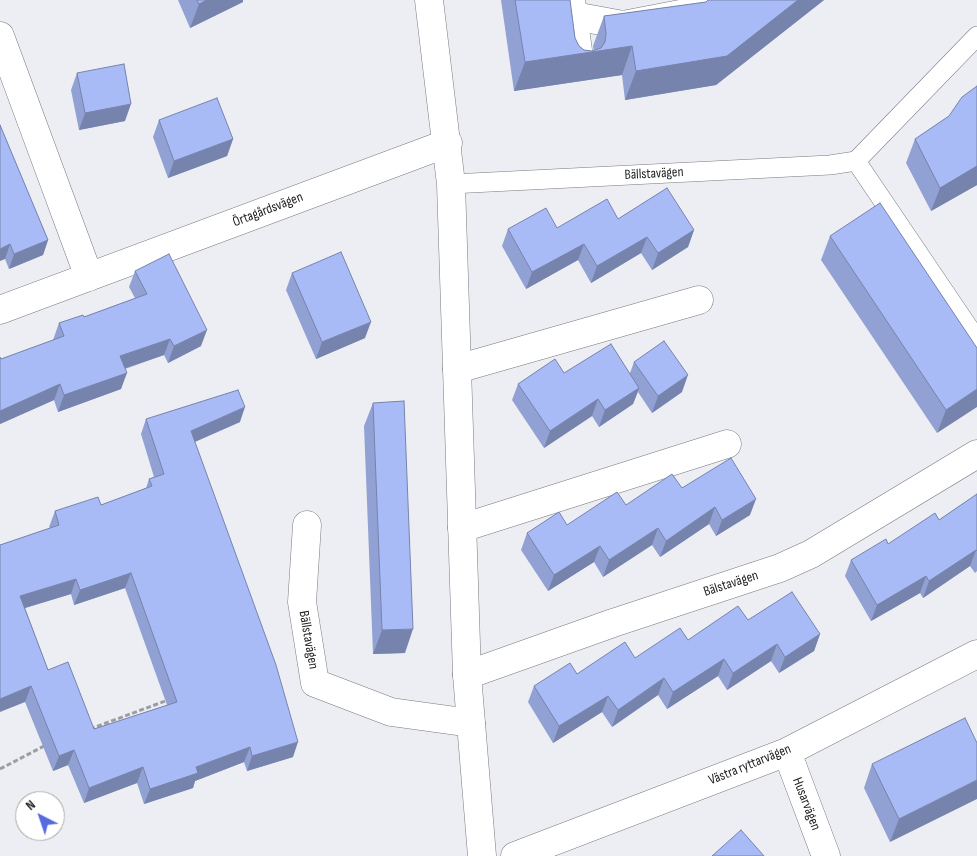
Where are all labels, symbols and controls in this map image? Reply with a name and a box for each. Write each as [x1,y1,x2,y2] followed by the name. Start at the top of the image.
[624,164,684,184] street label: Bällstavägen
[231,189,305,231] street label: Örtagårdsvägen
[702,567,760,601] street label: Bälstavägen
[295,609,321,671] street label: Bällstavägen
[706,741,794,789] street label: Västra ryttarvägen
[788,775,824,833] street label: Husarvägen
[15,791,65,841] north arrow
[22,796,39,814] text: N

